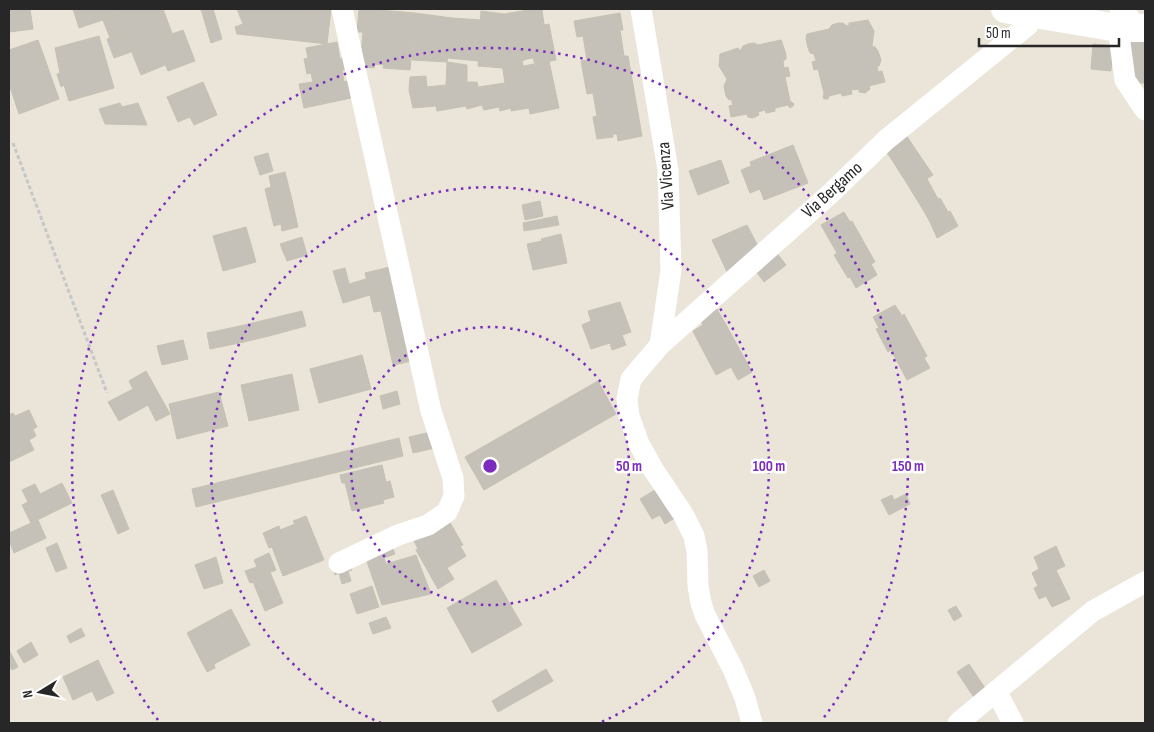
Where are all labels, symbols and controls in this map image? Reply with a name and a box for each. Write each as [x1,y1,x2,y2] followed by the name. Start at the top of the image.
[979,15,1119,47] scale bar
[986,24,1011,43] text: 50 m
[653,141,679,211] street label: Via Vicenza
[797,157,867,223] street label: Via Bergamo
[481,457,499,475] centre of rings
[616,457,642,476] text: 50 m
[753,457,785,476] text: 100 m
[892,457,924,476] text: 150 m
[15,667,65,717] north arrow
[19,689,37,699] text: N

